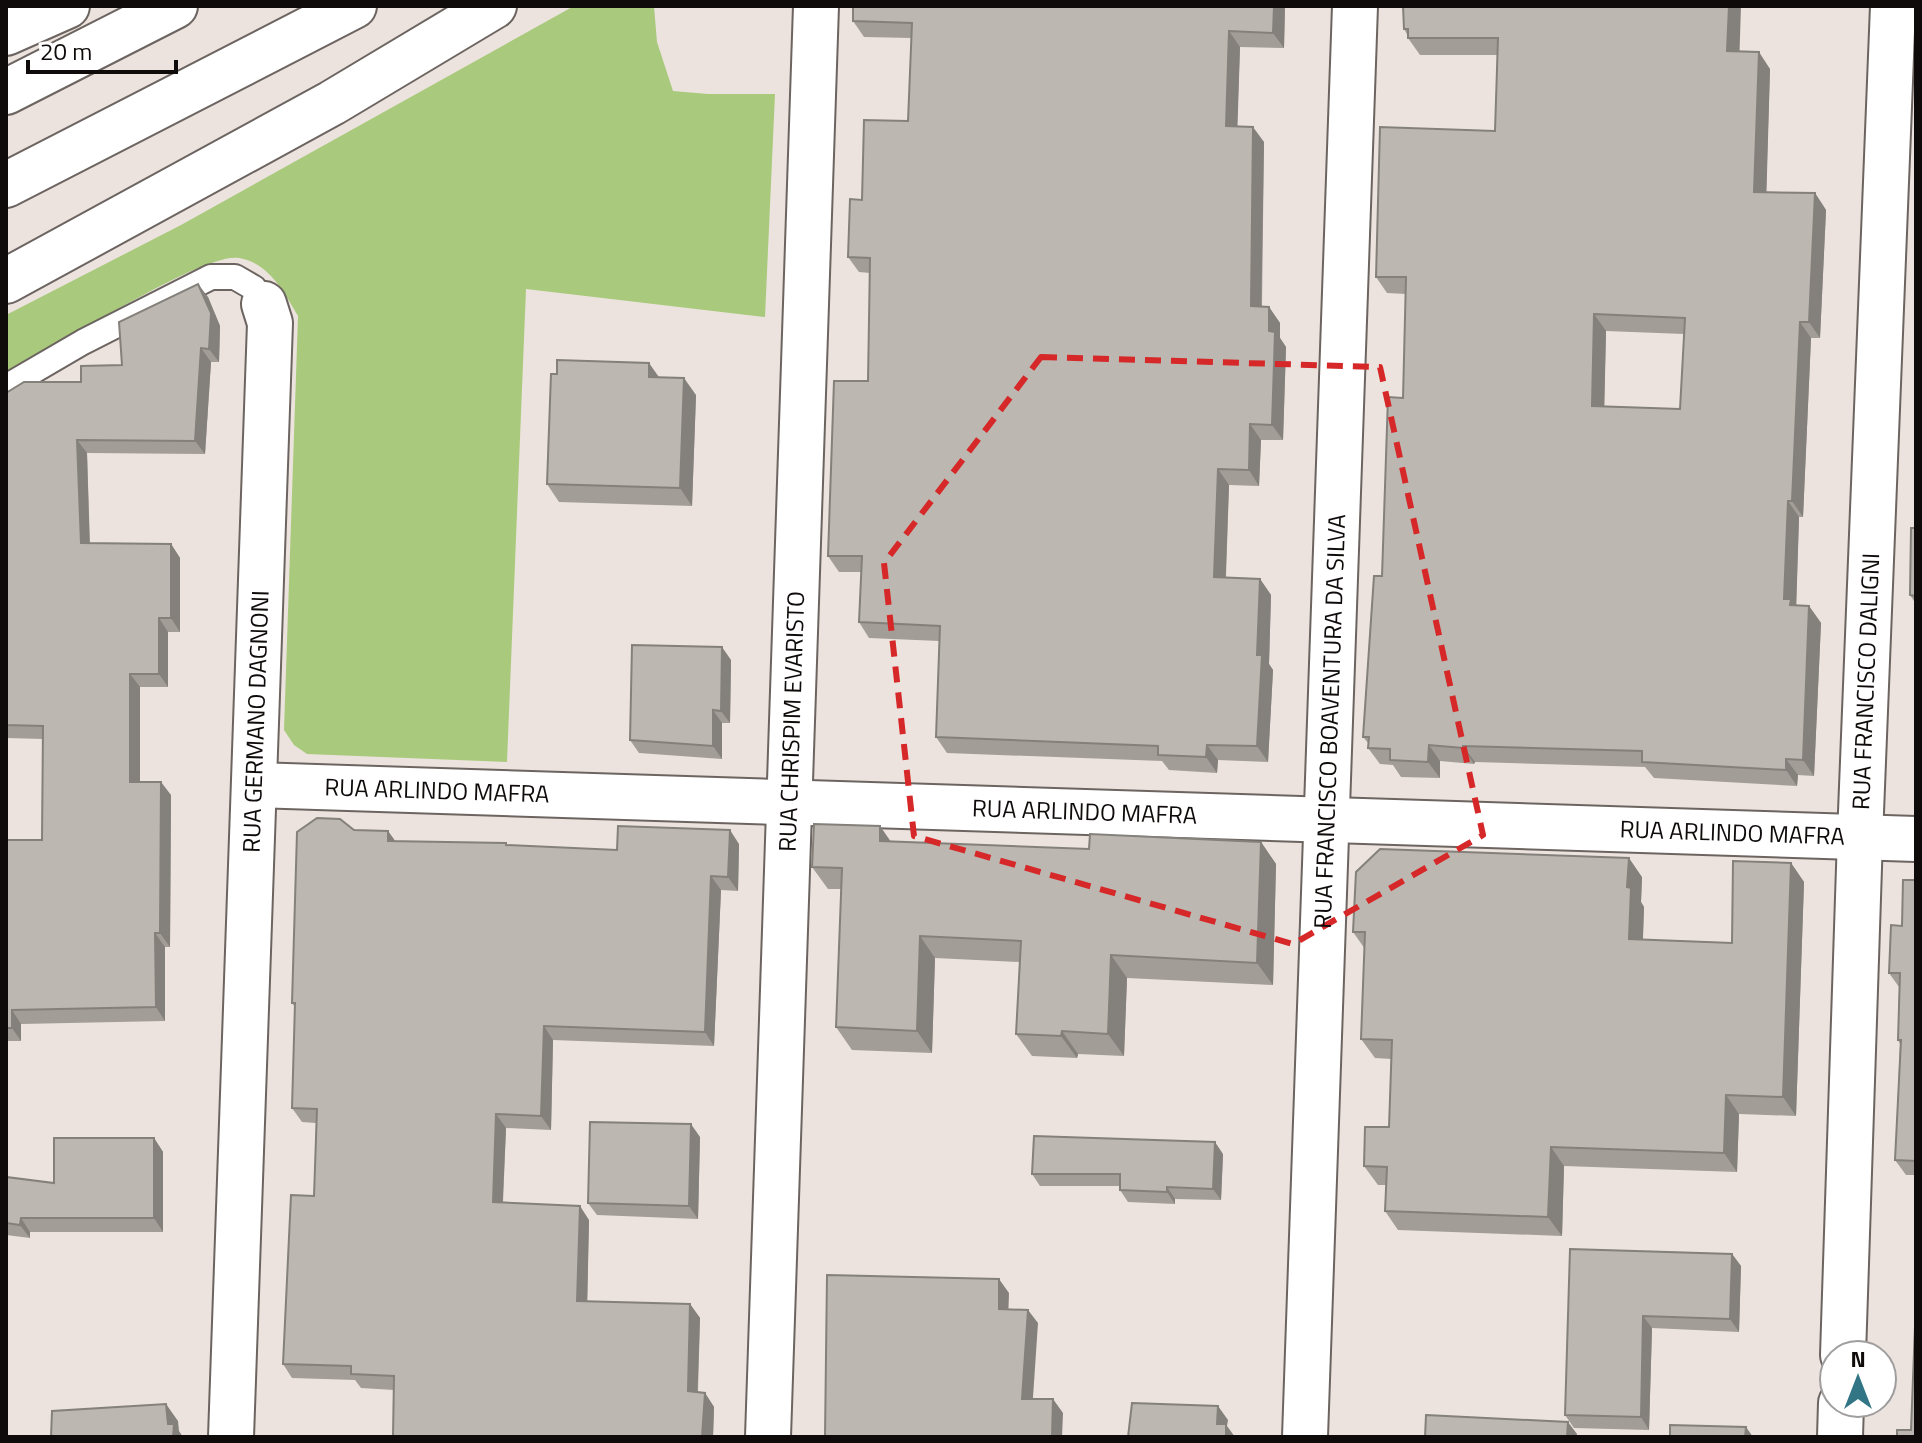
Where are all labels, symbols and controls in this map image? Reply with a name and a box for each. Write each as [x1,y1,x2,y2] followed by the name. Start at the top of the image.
[28,24,176,74] scale bar
[40,33,92,69] text: 20 m
[1304,514,1354,929] street label: RUA FRANCISCO BOAVENTURA DA SILVA
[1842,552,1888,811] street label: RUA FRANCISCO DALIGNI
[232,590,278,853] street label: RUA GERMANO DAGNONI
[769,590,813,852] street label: RUA CHRISPIM EVARISTO
[324,768,550,812] street label: RUA ARLINDO MAFRA
[972,789,1198,833] street label: RUA ARLINDO MAFRA
[1619,810,1845,854] street label: RUA ARLINDO MAFRA
[1818,1339,1898,1419] north arrow
[1850,1342,1866,1376] text: N

